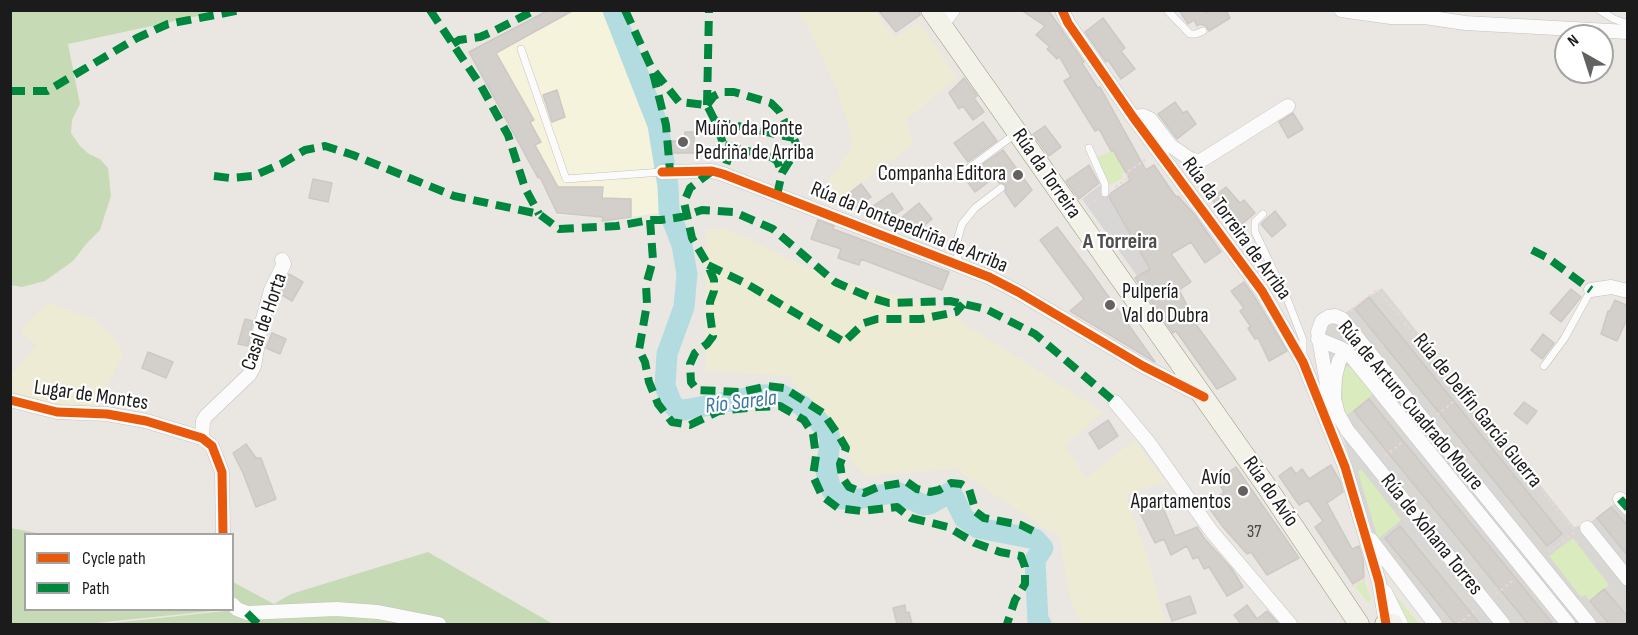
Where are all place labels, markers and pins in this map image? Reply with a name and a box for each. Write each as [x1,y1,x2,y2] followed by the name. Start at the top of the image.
[695,117,814,167] place label: Muíño da Ponte Pedriña de Arriba
[676,135,690,149] marker: Muíño da Ponte Pedriña de Arriba
[878,162,1006,188] place label: Companha Editora
[1011,168,1025,182] marker: Companha Editora
[1122,280,1209,330] place label: Pulpería Val do Dubra
[1103,298,1117,312] marker: Pulpería Val do Dubra
[1131,466,1231,516] place label: Avío Apartamentos
[1236,484,1250,498] marker: Avío Apartamentos

